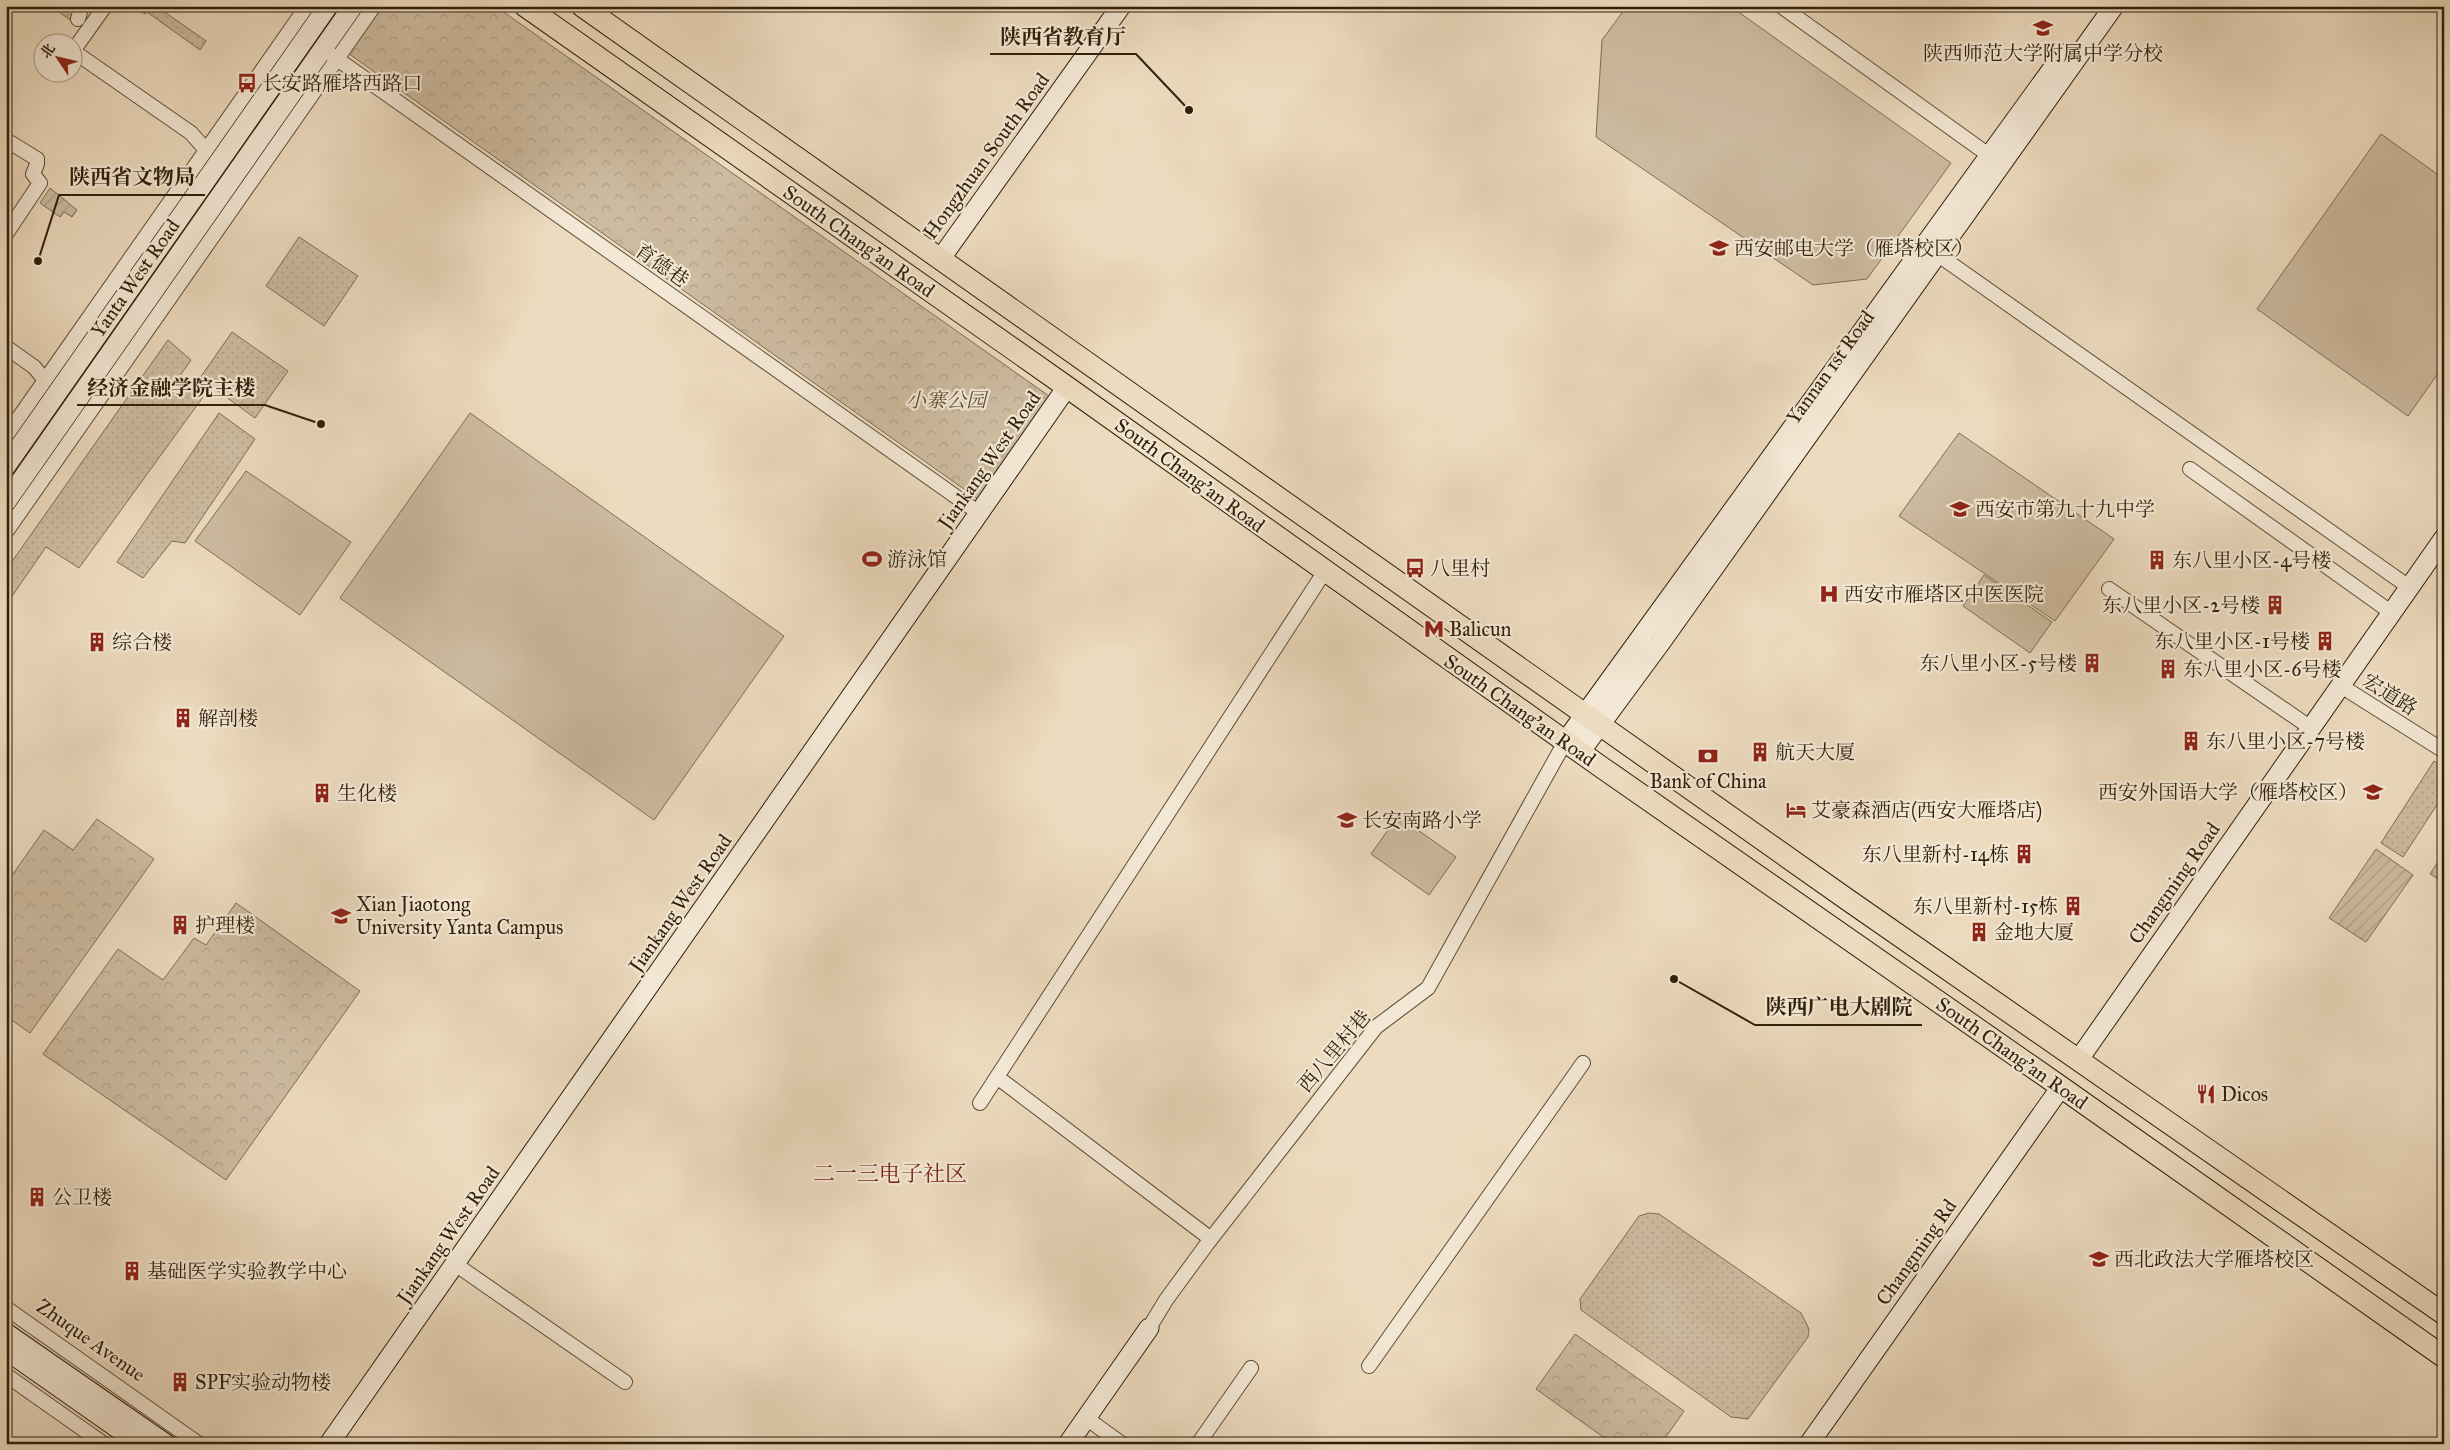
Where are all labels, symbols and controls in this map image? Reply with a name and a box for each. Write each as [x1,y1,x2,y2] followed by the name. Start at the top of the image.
[2032,17,2054,39] school or university icon: 陕西师范大学附属中学分校
[990,18,1136,54] callout: 陕西省教育厅
[1000,24,1126,50] text: 陕西省教育厅
[32,32,82,82] north arrow
[37,40,59,61] text: 北
[1923,41,2163,65] place label: 陕西师范大学附属中学分校
[918,68,1055,244] street label: Hongzhuan South Road
[262,71,422,95] place label: 长安路雁塔西路口
[236,72,258,94] bus stop icon: 长安路雁塔西路口
[59,159,205,195] callout: 陕西省文物局
[69,164,195,190] text: 陕西省文物局
[778,180,939,303] street label: South Chang'an Road
[86,214,184,342] street label: Yanta West Road
[1734,236,1974,260] place label: 西安邮电大学（雁塔校区）
[1708,237,1730,259] school or university icon: 西安邮电大学（雁塔校区）
[631,238,693,292] street label: 育德巷
[1781,306,1879,428] street label: Yannan 1st Road
[77,369,265,405] callout: 经济金融学院主楼
[87,375,255,401] text: 经济金融学院主楼
[931,386,1046,536] street label: Jiankang West Road
[906,388,989,412] park label: 小寨公园
[1110,413,1270,538] street label: South Chang'an Road
[1975,497,2155,521] place label: 西安市第九十九中学
[1949,498,1971,520] school or university icon: 西安市第九十九中学
[887,547,947,571] place label: 游泳馆
[861,548,883,570] sports icon: 游泳馆
[2172,548,2331,572] place label: 东八里小区-4号楼
[2146,549,2168,571] building icon: 东八里小区-4号楼
[1430,556,1490,580] place label: 八里村
[1404,557,1426,579] bus stop icon: 八里村
[1844,582,2044,606] place label: 西安市雁塔区中医医院
[1818,583,1840,605] hospital icon: 西安市雁塔区中医医院
[2102,593,2260,617] place label: 东八里小区-2号楼
[2264,594,2286,616] building icon: 东八里小区-2号楼
[1449,617,1512,641] place label: Balicun
[1423,618,1445,640] metro station icon: Balicun
[2154,629,2310,653] place label: 东八里小区-1号楼
[112,630,172,654] place label: 综合楼
[2314,630,2336,652] building icon: 东八里小区-1号楼
[86,631,108,653] building icon: 综合楼
[1439,649,1600,772] street label: South Chang'an Road
[1919,651,2077,675] place label: 东八里小区-5号楼
[2081,652,2103,674] building icon: 东八里小区-5号楼
[2183,657,2341,681] place label: 东八里小区-6号楼
[2157,658,2179,680] building icon: 东八里小区-6号楼
[2358,668,2422,720] street label: 宏道路
[198,706,258,730] place label: 解剖楼
[172,707,194,729] building icon: 解剖楼
[2206,729,2365,753] place label: 东八里小区-7号楼
[2180,730,2202,752] building icon: 东八里小区-7号楼
[1775,740,1855,764] place label: 航天大厦
[1749,741,1771,763] building icon: 航天大厦
[1697,745,1719,767] bank icon: Bank of China
[1650,769,1767,793] place label: Bank of China
[2098,780,2358,804] place label: 西安外国语大学（雁塔校区）
[337,781,397,805] place label: 生化楼
[2362,781,2384,803] school or university icon: 西安外国语大学（雁塔校区）
[311,782,333,804] building icon: 生化楼
[1811,798,2042,823] place label: 艾豪森酒店(西安大雁塔店)
[1785,799,1807,821] hotel icon: 艾豪森酒店(西安大雁塔店)
[1362,808,1482,832] place label: 长安南路小学
[1336,809,1358,831] school or university icon: 长安南路小学
[2123,818,2226,949] street label: Changming Road
[622,829,737,979] street label: Jiankang West Road
[1862,842,2009,866] place label: 东八里新村-14栋
[2013,843,2035,865] building icon: 东八里新村-14栋
[356,892,563,939] place label: Xian Jiaotong University Yanta Campus
[1913,894,2058,918] place label: 东八里新村-15栋
[2062,895,2084,917] building icon: 东八里新村-15栋
[330,905,352,927] school or university icon: Xian Jiaotong University Yanta Campus
[195,913,255,937] place label: 护理楼
[169,914,191,936] building icon: 护理楼
[1994,920,2074,944] place label: 金地大厦
[1968,921,1990,943] building icon: 金地大厦
[1755,989,1922,1025] callout: 陕西广电大剧院
[1931,992,2092,1115] street label: South Chang'an Road
[1766,994,1913,1020] text: 陕西广电大剧院
[1293,1005,1375,1097] street label: 西八里村巷
[2221,1082,2268,1106] place label: Dicos
[2195,1083,2217,1105] restaurant icon: Dicos
[813,1160,967,1187] district label: 二一三电子社区
[390,1161,505,1311] street label: Jiankang West Road
[52,1185,112,1209] place label: 公卫楼
[26,1186,48,1208] building icon: 公卫楼
[1871,1194,1962,1310] street label: Changming Rd
[2114,1247,2314,1271] place label: 西北政法大学雁塔校区
[2088,1248,2110,1270] school or university icon: 西北政法大学雁塔校区
[147,1259,347,1283] place label: 基础医学实验教学中心
[121,1260,143,1282] building icon: 基础医学实验教学中心
[32,1294,150,1387] street label: Zhuque Avenue
[195,1370,331,1394] place label: SPF实验动物楼
[169,1371,191,1393] building icon: SPF实验动物楼

